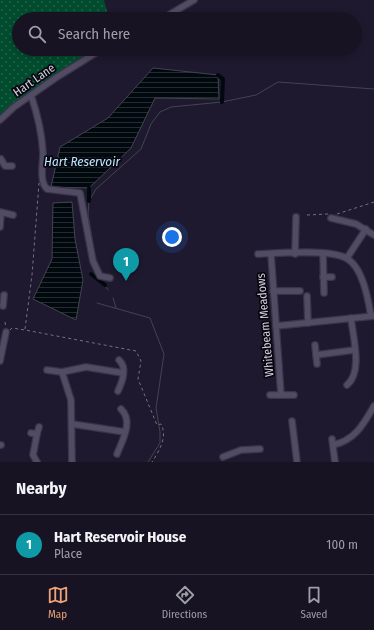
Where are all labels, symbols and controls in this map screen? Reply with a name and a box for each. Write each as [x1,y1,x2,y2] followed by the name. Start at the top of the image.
[12,12,362,56] search box
[26,23,48,45] icon: search
[58,25,130,43] text: Search here
[11,61,58,99] street label: Hart Lane
[44,154,120,169] water label: Hart Reservoir
[162,227,182,247] your location
[113,248,139,281] pin: 1
[253,273,277,377] street label: Whitebeam Meadows
[16,478,67,499] text: Nearby
[54,528,186,546] text: Hart Reservoir House
[26,537,32,552] text: 1
[326,537,358,552] text: 100 m
[54,546,82,561] text: Place
[47,584,69,621] tab: Map
[162,584,207,621] tab: Directions
[301,584,327,621] tab: Saved

